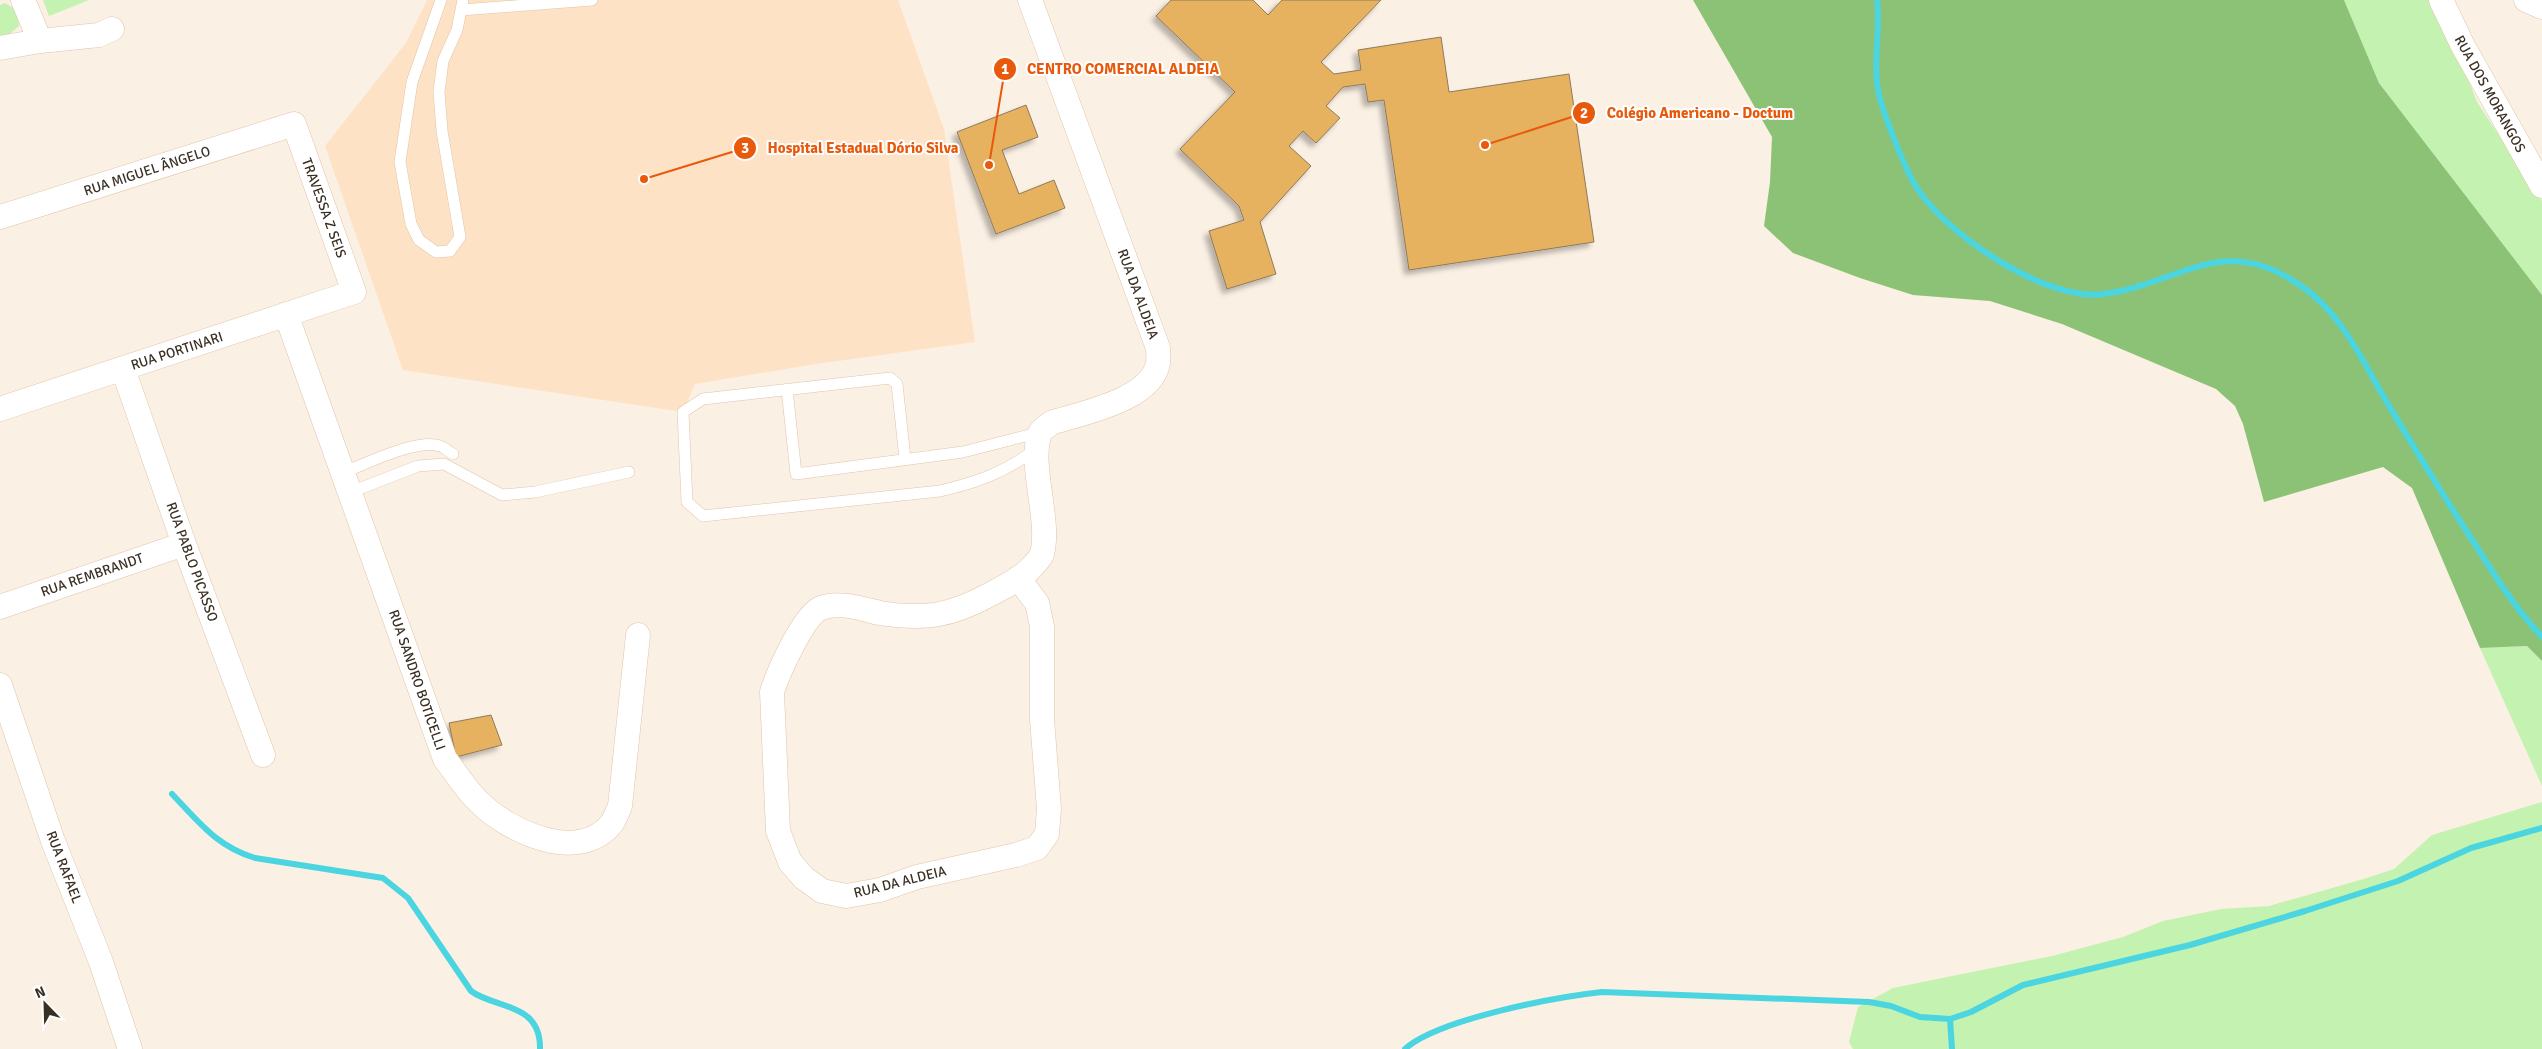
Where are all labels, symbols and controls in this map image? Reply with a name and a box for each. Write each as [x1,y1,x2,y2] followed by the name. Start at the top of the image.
[2451,33,2529,156] street label: RUA DOS MORANGOS
[992,54,1230,84] callout: CENTRO COMERCIAL ALDEIA
[1001,60,1009,78] text: 1
[1027,60,1220,78] text: CENTRO COMERCIAL ALDEIA
[1572,98,1803,128] callout: Colégio Americano - Doctum
[1580,104,1588,122] text: 2
[1607,104,1793,122] text: Colégio Americano - Doctum
[732,133,968,163] callout: Hospital Estadual Dório Silva
[741,139,749,157] text: 3
[768,139,959,157] text: Hospital Estadual Dório Silva
[82,143,212,199] street label: RUA MIGUEL ÂNGELO
[298,156,350,260] street label: TRAVESSA Z SEIS
[1114,247,1162,342] street label: RUA DA ALDEIA
[129,328,225,374] street label: RUA PORTINARI
[162,500,222,624] street label: RUA PABLO PICASSO
[39,549,146,600] street label: RUA REMBRANDT
[385,608,449,752] street label: RUA SANDRO BOTICELLI
[42,828,86,906] street label: RUA RAFAEL
[852,862,949,902] street label: RUA DA ALDEIA
[20,979,70,1029] north arrow
[32,983,48,1002] text: N

